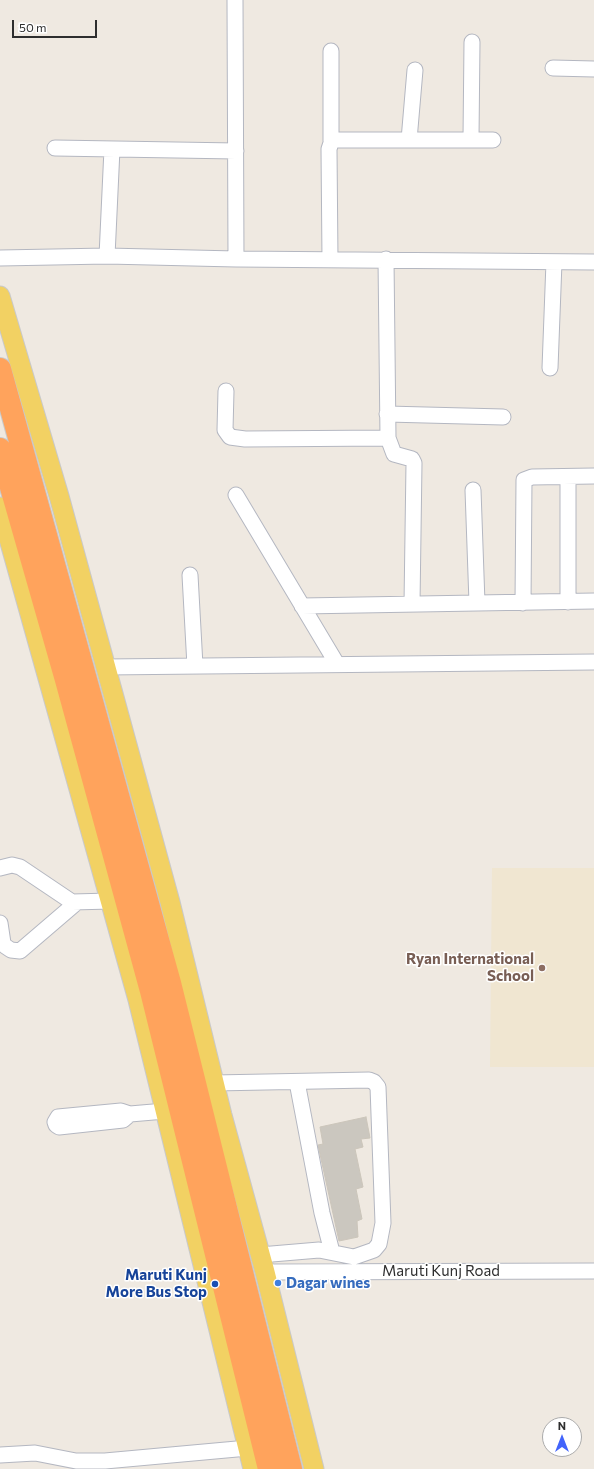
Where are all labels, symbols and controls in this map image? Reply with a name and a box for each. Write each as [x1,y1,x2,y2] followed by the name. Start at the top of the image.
[14,12,99,38] scale bar
[19,20,47,34] text: 50 m
[406,950,534,985] place label: Ryan International School
[537,963,547,973] marker: Ryan International School
[382,1262,500,1280] street label: Maruti Kunj Road
[106,1266,207,1301] place label: Maruti Kunj More Bus Stop
[286,1274,370,1292] place label: Dagar wines
[273,1278,283,1288] marker: Dagar wines
[210,1279,220,1289] marker: Maruti Kunj More Bus Stop
[542,1417,582,1457] north arrow
[558,1419,566,1432] text: N

